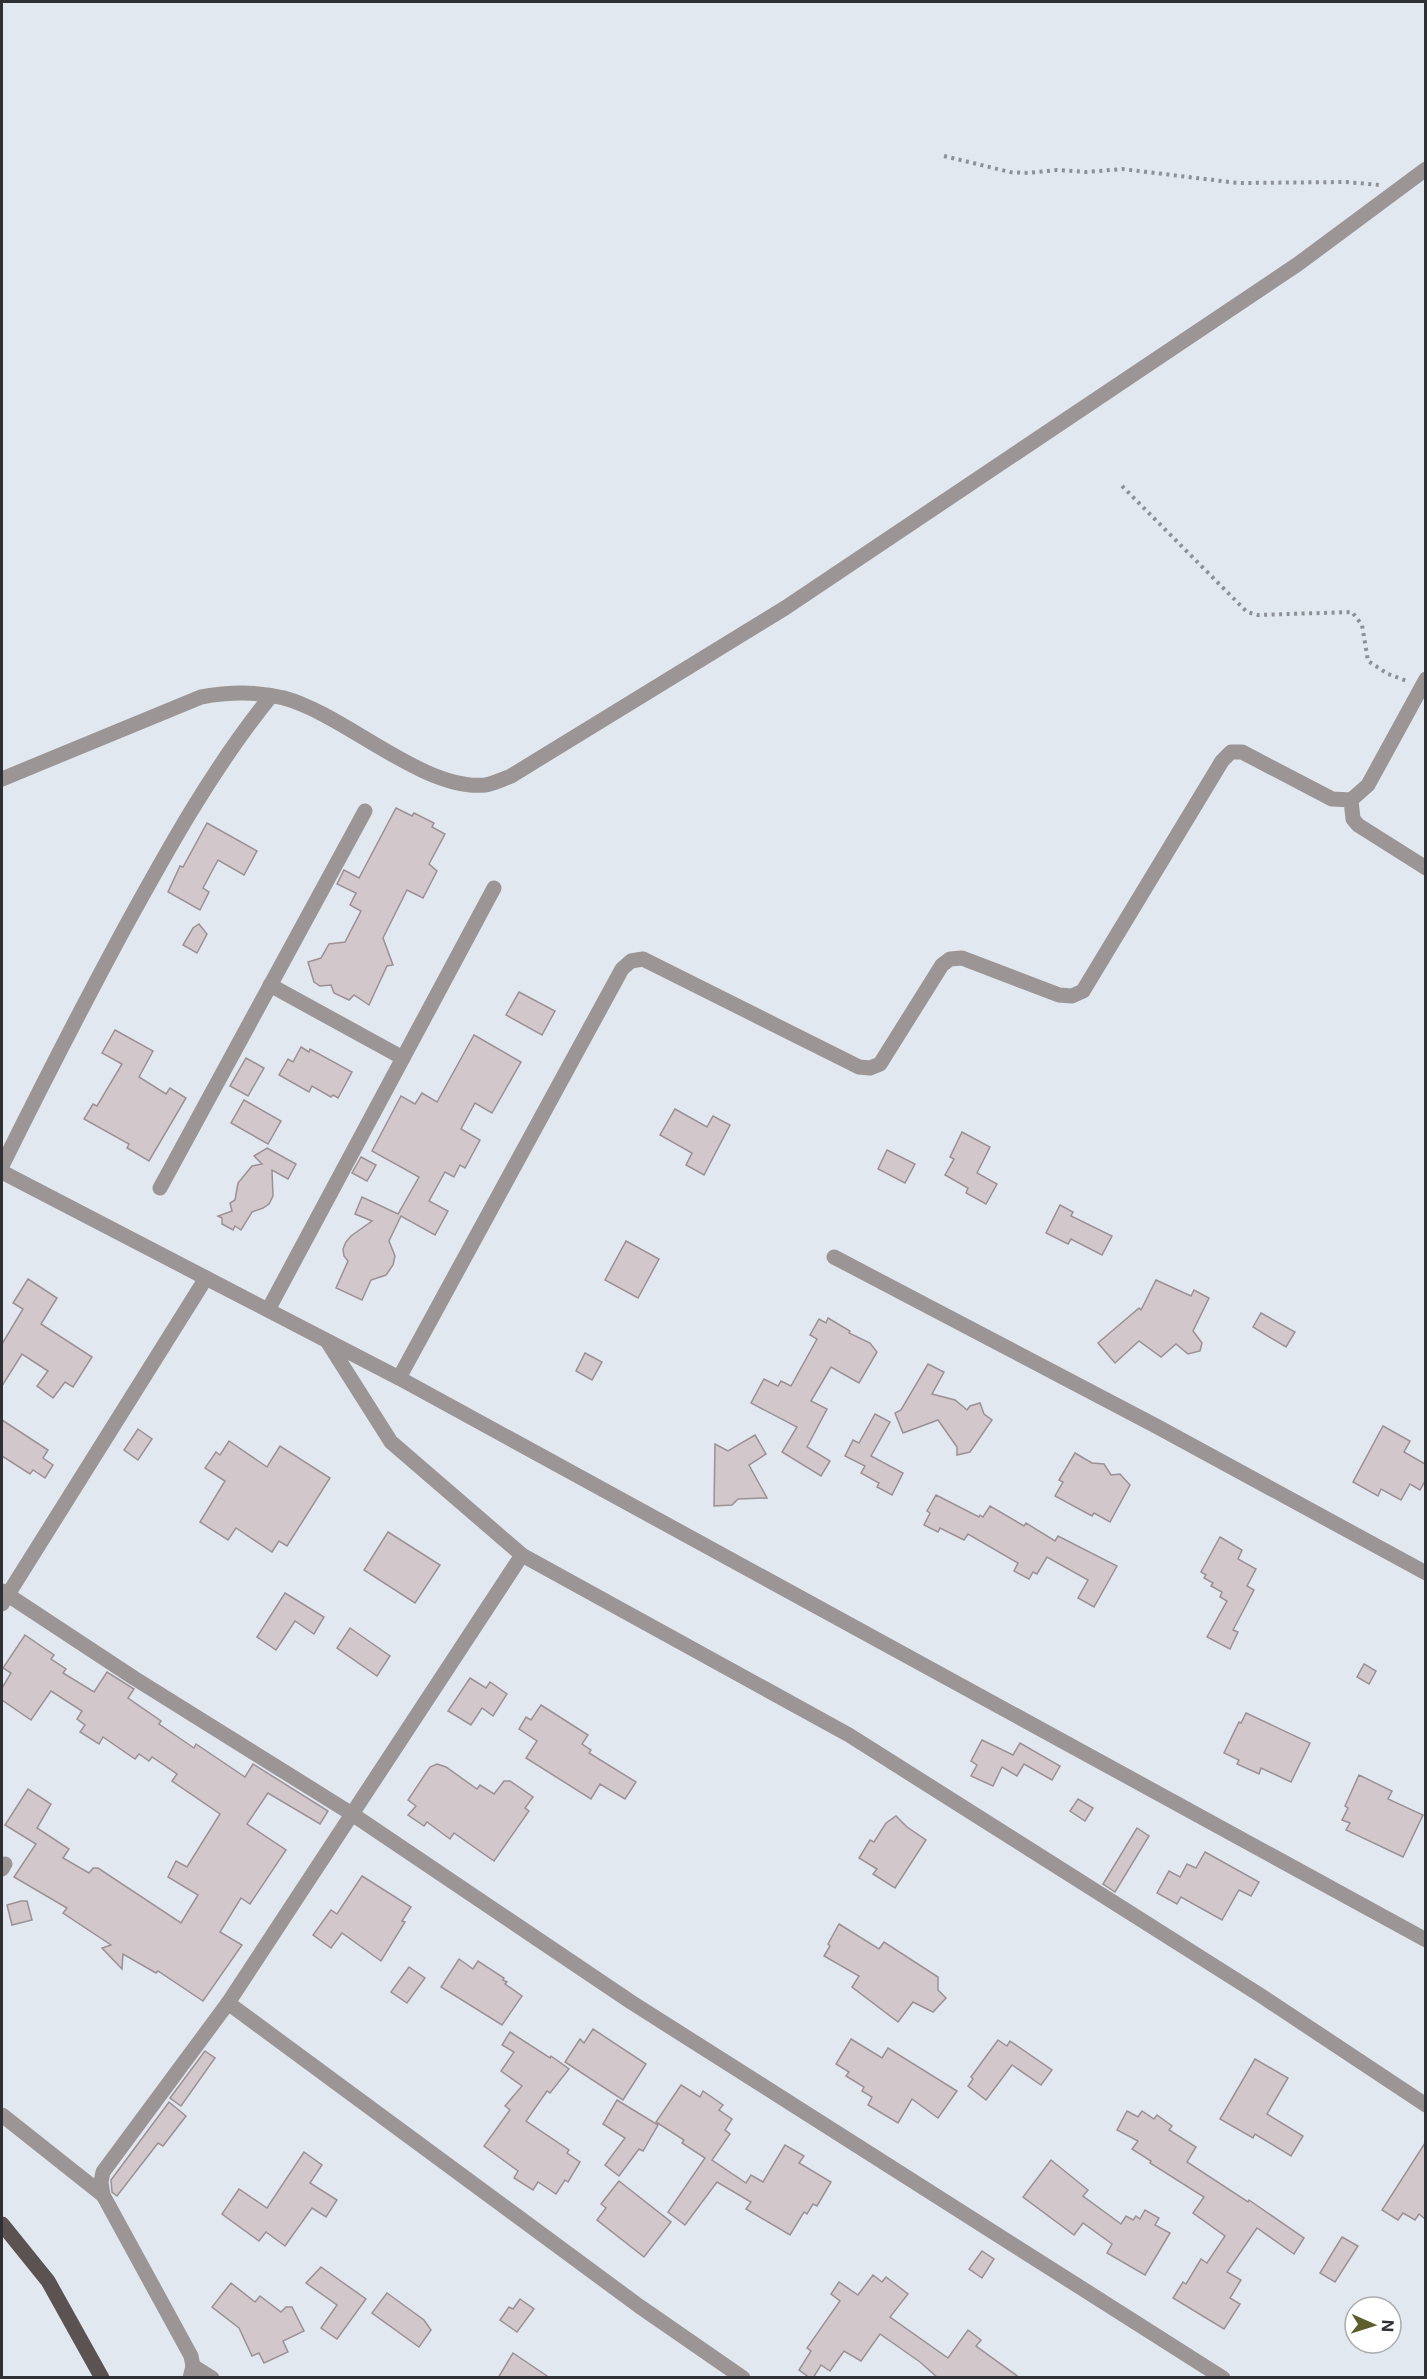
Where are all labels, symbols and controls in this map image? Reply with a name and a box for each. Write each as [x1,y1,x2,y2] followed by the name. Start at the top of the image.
[1343,2295,1403,2355] north arrow
[1378,2319,1398,2332] text: N

